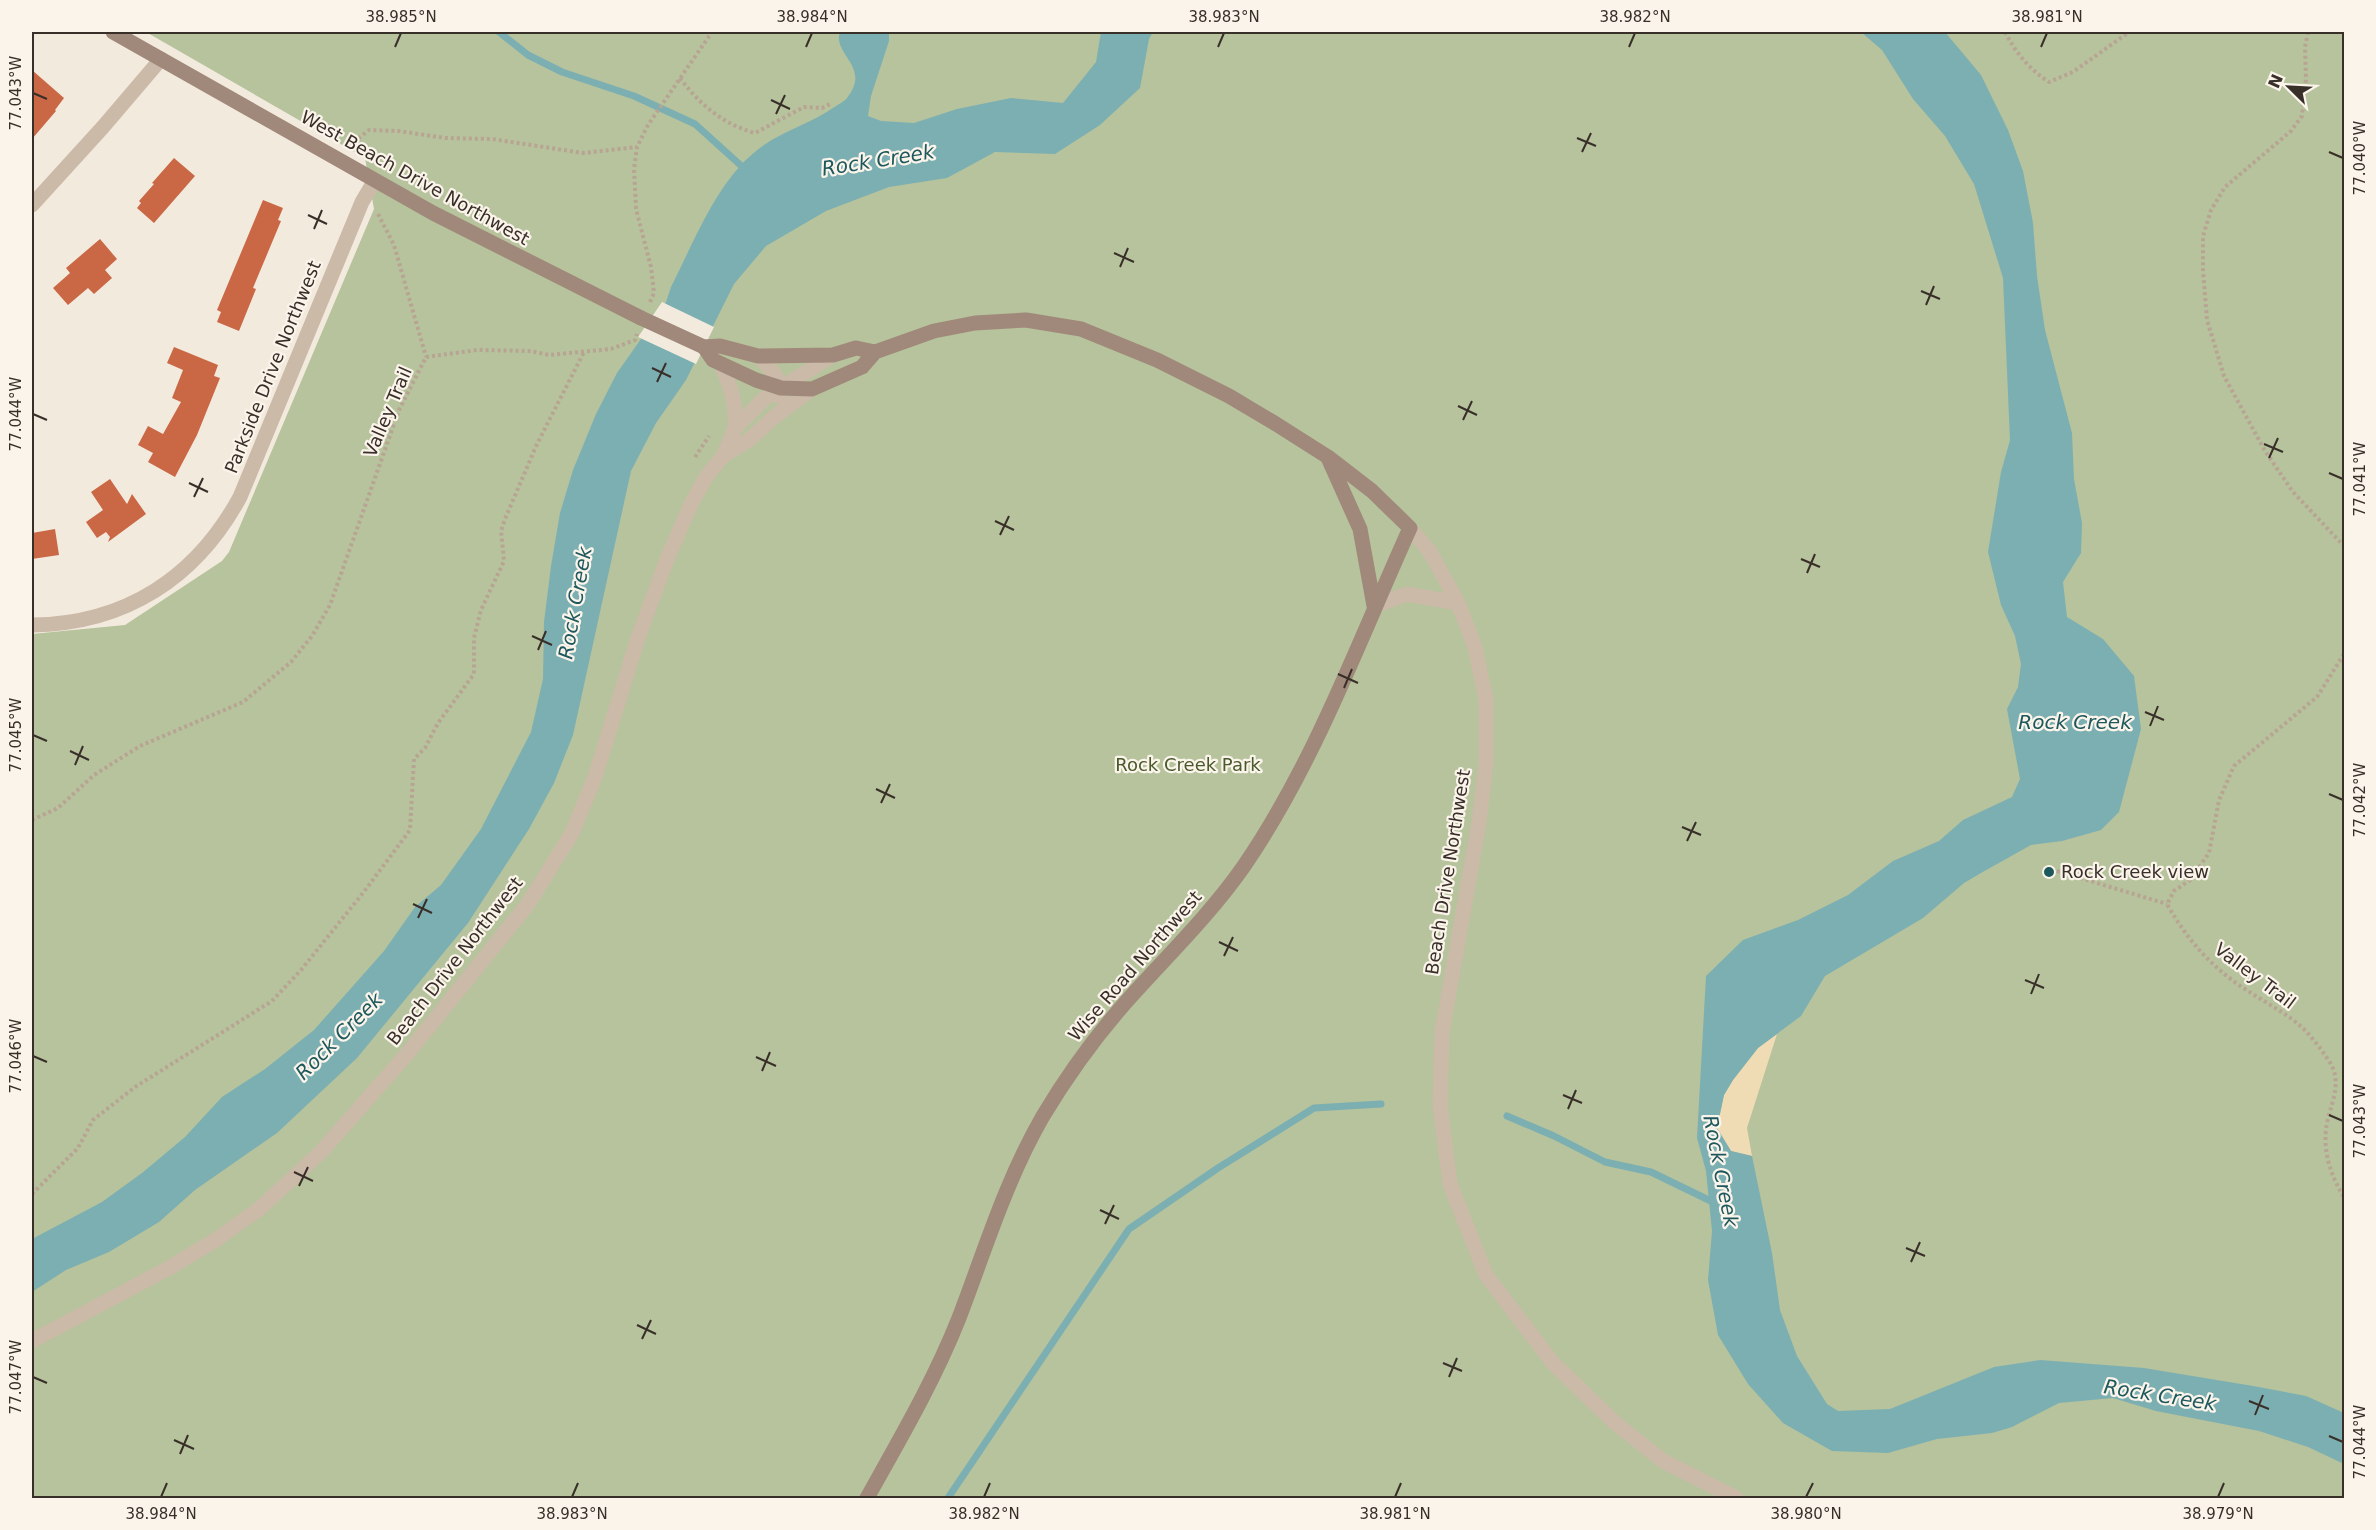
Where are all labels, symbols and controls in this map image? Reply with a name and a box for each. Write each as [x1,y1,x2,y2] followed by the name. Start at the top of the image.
[365,8,437,26] text: 38.985°N
[776,8,848,26] text: 38.984°N
[1188,8,1260,26] text: 38.983°N
[1599,8,1671,26] text: 38.982°N
[2011,8,2083,26] text: 38.981°N
[7,55,25,130] text: 77.043°W
[2259,57,2319,117] north arrow
[2264,71,2287,91] text: N
[297,106,533,249] street label: West Beach Drive Northwest
[2351,120,2369,195] text: 77.040°W
[820,139,937,181] water label: Rock Creek
[220,257,325,476] street label: Parkside Drive Northwest
[359,363,416,460] street label: Valley Trail
[7,376,25,451] text: 77.044°W
[2351,441,2369,516] text: 77.041°W
[553,544,597,661] water label: Rock Creek
[7,697,25,772] text: 77.045°W
[2018,710,2133,734] water label: Rock Creek
[1115,754,1261,775] park label: Rock Creek Park
[2351,762,2369,837] text: 77.042°W
[1421,768,1474,976] street label: Beach Drive Northwest
[2061,861,2209,882] place label: Rock Creek view
[2042,865,2056,879] marker: Rock Creek view
[382,872,527,1049] street label: Beach Drive Northwest
[1064,886,1206,1045] street label: Wise Road Northwest
[2211,938,2300,1013] street label: Valley Trail
[290,986,389,1085] water label: Rock Creek
[7,1018,25,1093] text: 77.046°W
[2351,1083,2369,1158] text: 77.043°W
[1698,1113,1744,1230] water label: Rock Creek
[7,1339,25,1414] text: 77.047°W
[2102,1374,2219,1416] water label: Rock Creek
[2351,1404,2369,1479] text: 77.044°W
[125,1505,197,1523] text: 38.984°N
[536,1505,608,1523] text: 38.983°N
[948,1505,1020,1523] text: 38.982°N
[1359,1505,1431,1523] text: 38.981°N
[1770,1505,1842,1523] text: 38.980°N
[2182,1505,2254,1523] text: 38.979°N

